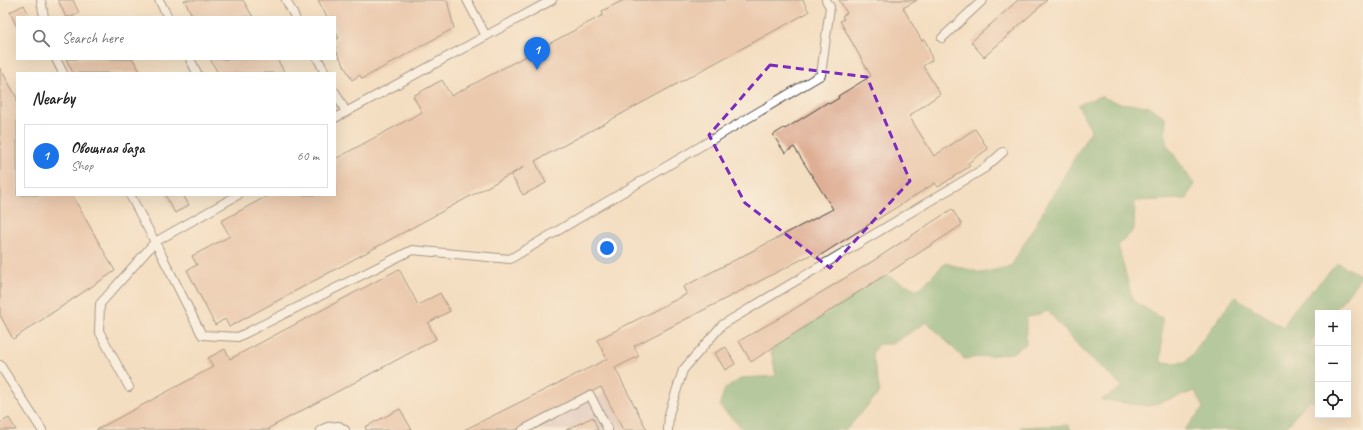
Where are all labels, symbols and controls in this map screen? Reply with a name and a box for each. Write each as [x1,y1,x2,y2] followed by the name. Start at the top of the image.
[16,16,336,60] search box
[30,27,52,49] icon: search
[62,29,123,48] text: Search here
[524,37,550,70] pin: 1
[32,88,75,109] text: Nearby
[71,139,145,158] text: Овощная база
[43,148,49,164] text: 1
[297,148,319,164] text: 60 m
[71,158,93,174] text: Shop
[597,238,617,258] your location
[1315,310,1351,418] map controls
[1315,310,1351,346] button: +
[1315,346,1351,382] button: −
[1315,382,1351,418] button: locate

